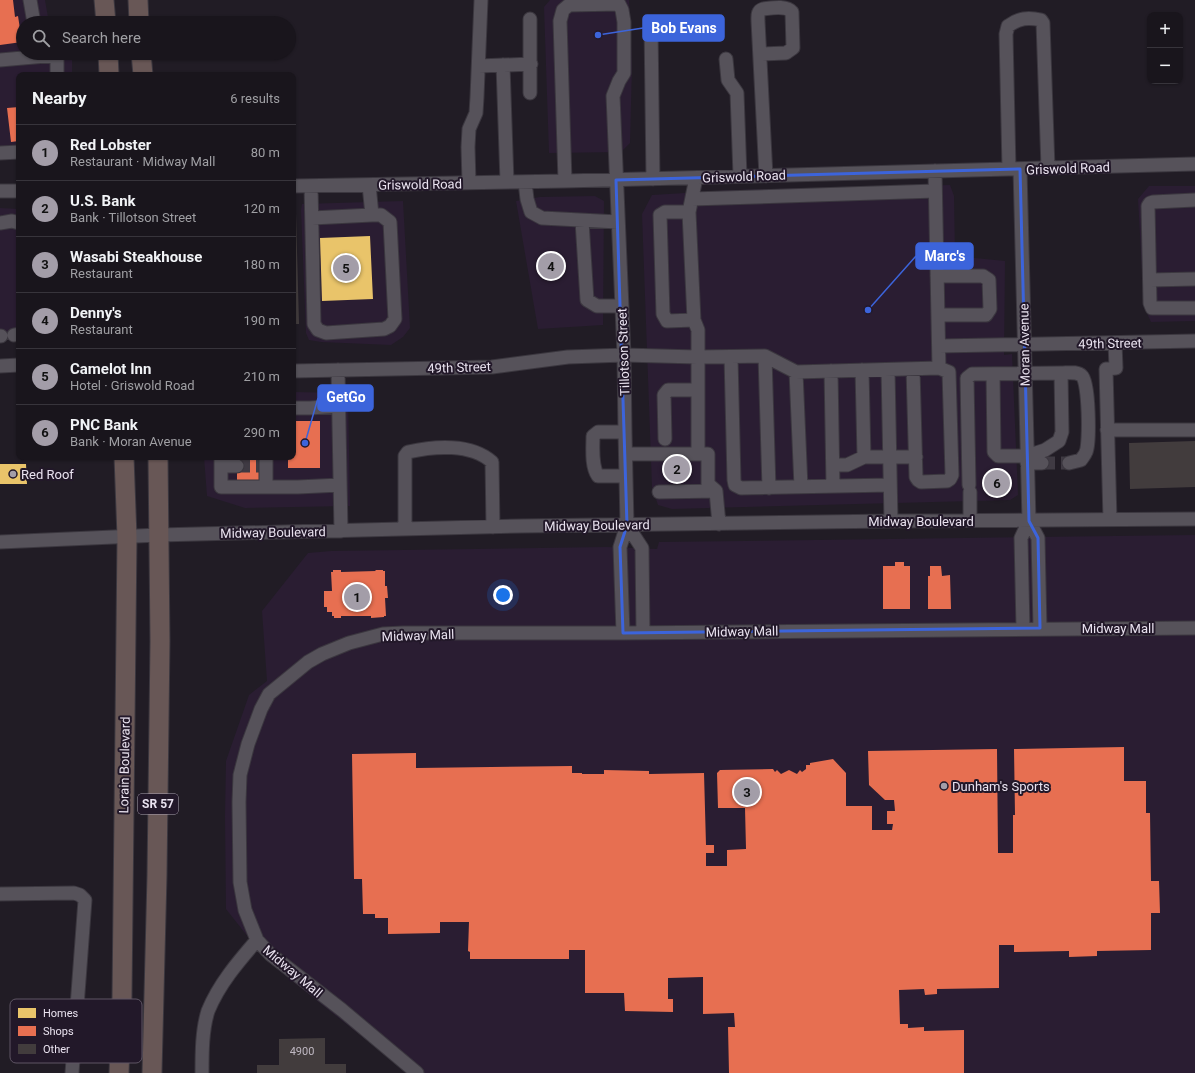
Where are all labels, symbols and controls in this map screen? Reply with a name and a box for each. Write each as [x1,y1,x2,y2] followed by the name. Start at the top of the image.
[1147,12,1183,84] map controls
[1147,12,1183,48] button: +
[643,15,724,41] callout: Bob Evans
[16,16,296,60] search box
[651,20,717,36] text: Bob Evans
[30,27,52,49] icon: search
[62,29,141,47] text: Search here
[1147,48,1183,84] button: −
[32,88,87,108] text: Nearby
[230,91,280,106] text: 6 results
[70,136,151,154] text: Red Lobster
[41,145,49,160] text: 1
[251,145,280,160] text: 80 m
[70,154,215,169] text: Restaurant · Midway Mall
[1026,160,1110,177] street label: Griswold Road
[702,168,786,185] street label: Griswold Road
[378,176,462,193] street label: Griswold Road
[70,192,136,210] text: U.S. Bank
[41,201,49,216] text: 2
[243,201,280,216] text: 120 m
[70,210,196,225] text: Bank · Tillotson Street
[916,243,973,269] callout: Marc's
[70,248,202,266] text: Wasabi Steakhouse
[925,248,965,264] text: Marc's
[538,251,564,281] pin: 4
[333,253,359,283] pin: 5
[41,257,49,272] text: 3
[243,257,280,272] text: 180 m
[70,266,133,281] text: Restaurant
[1016,303,1033,387] street label: Moran Avenue
[70,304,122,322] text: Denny's
[614,308,633,396] street label: Tillotson Street
[41,313,49,328] text: 4
[243,313,280,328] text: 190 m
[70,322,133,337] text: Restaurant
[1078,335,1142,352] street label: 49th Street
[427,359,491,376] street label: 49th Street
[70,360,151,378] text: Camelot Inn
[41,369,49,384] text: 5
[243,369,280,384] text: 210 m
[70,378,195,393] text: Hotel · Griswold Road
[318,385,373,411] callout: GetGo
[326,389,366,405] text: GetGo
[70,416,138,434] text: PNC Bank
[41,425,49,440] text: 6
[243,425,280,440] text: 290 m
[70,434,192,449] text: Bank · Moran Avenue
[664,454,690,484] pin: 2
[21,467,74,482] place label: Red Roof
[984,468,1010,498] pin: 6
[8,469,18,479] marker: Red Roof
[868,514,974,529] street label: Midway Boulevard
[544,517,650,534] street label: Midway Boulevard
[220,524,326,541] street label: Midway Boulevard
[344,582,370,612] pin: 1
[493,585,513,605] your location
[1082,621,1154,636] street label: Midway Mall
[706,623,778,640] street label: Midway Mall
[381,627,455,644] street label: Midway Mall
[116,717,133,814] street label: Lorain Boulevard
[734,777,760,807] pin: 3
[952,779,1050,794] place label: Dunham's Sports
[939,781,949,791] marker: Dunham's Sports
[138,794,178,814] road number: SR 57
[260,942,325,1000] street label: Midway Mall
[10,999,142,1063] legend
[43,1007,79,1020] text: Homes
[43,1025,74,1038] text: Shops
[43,1043,70,1056] text: Other
[290,1045,314,1058] house number: 4900

